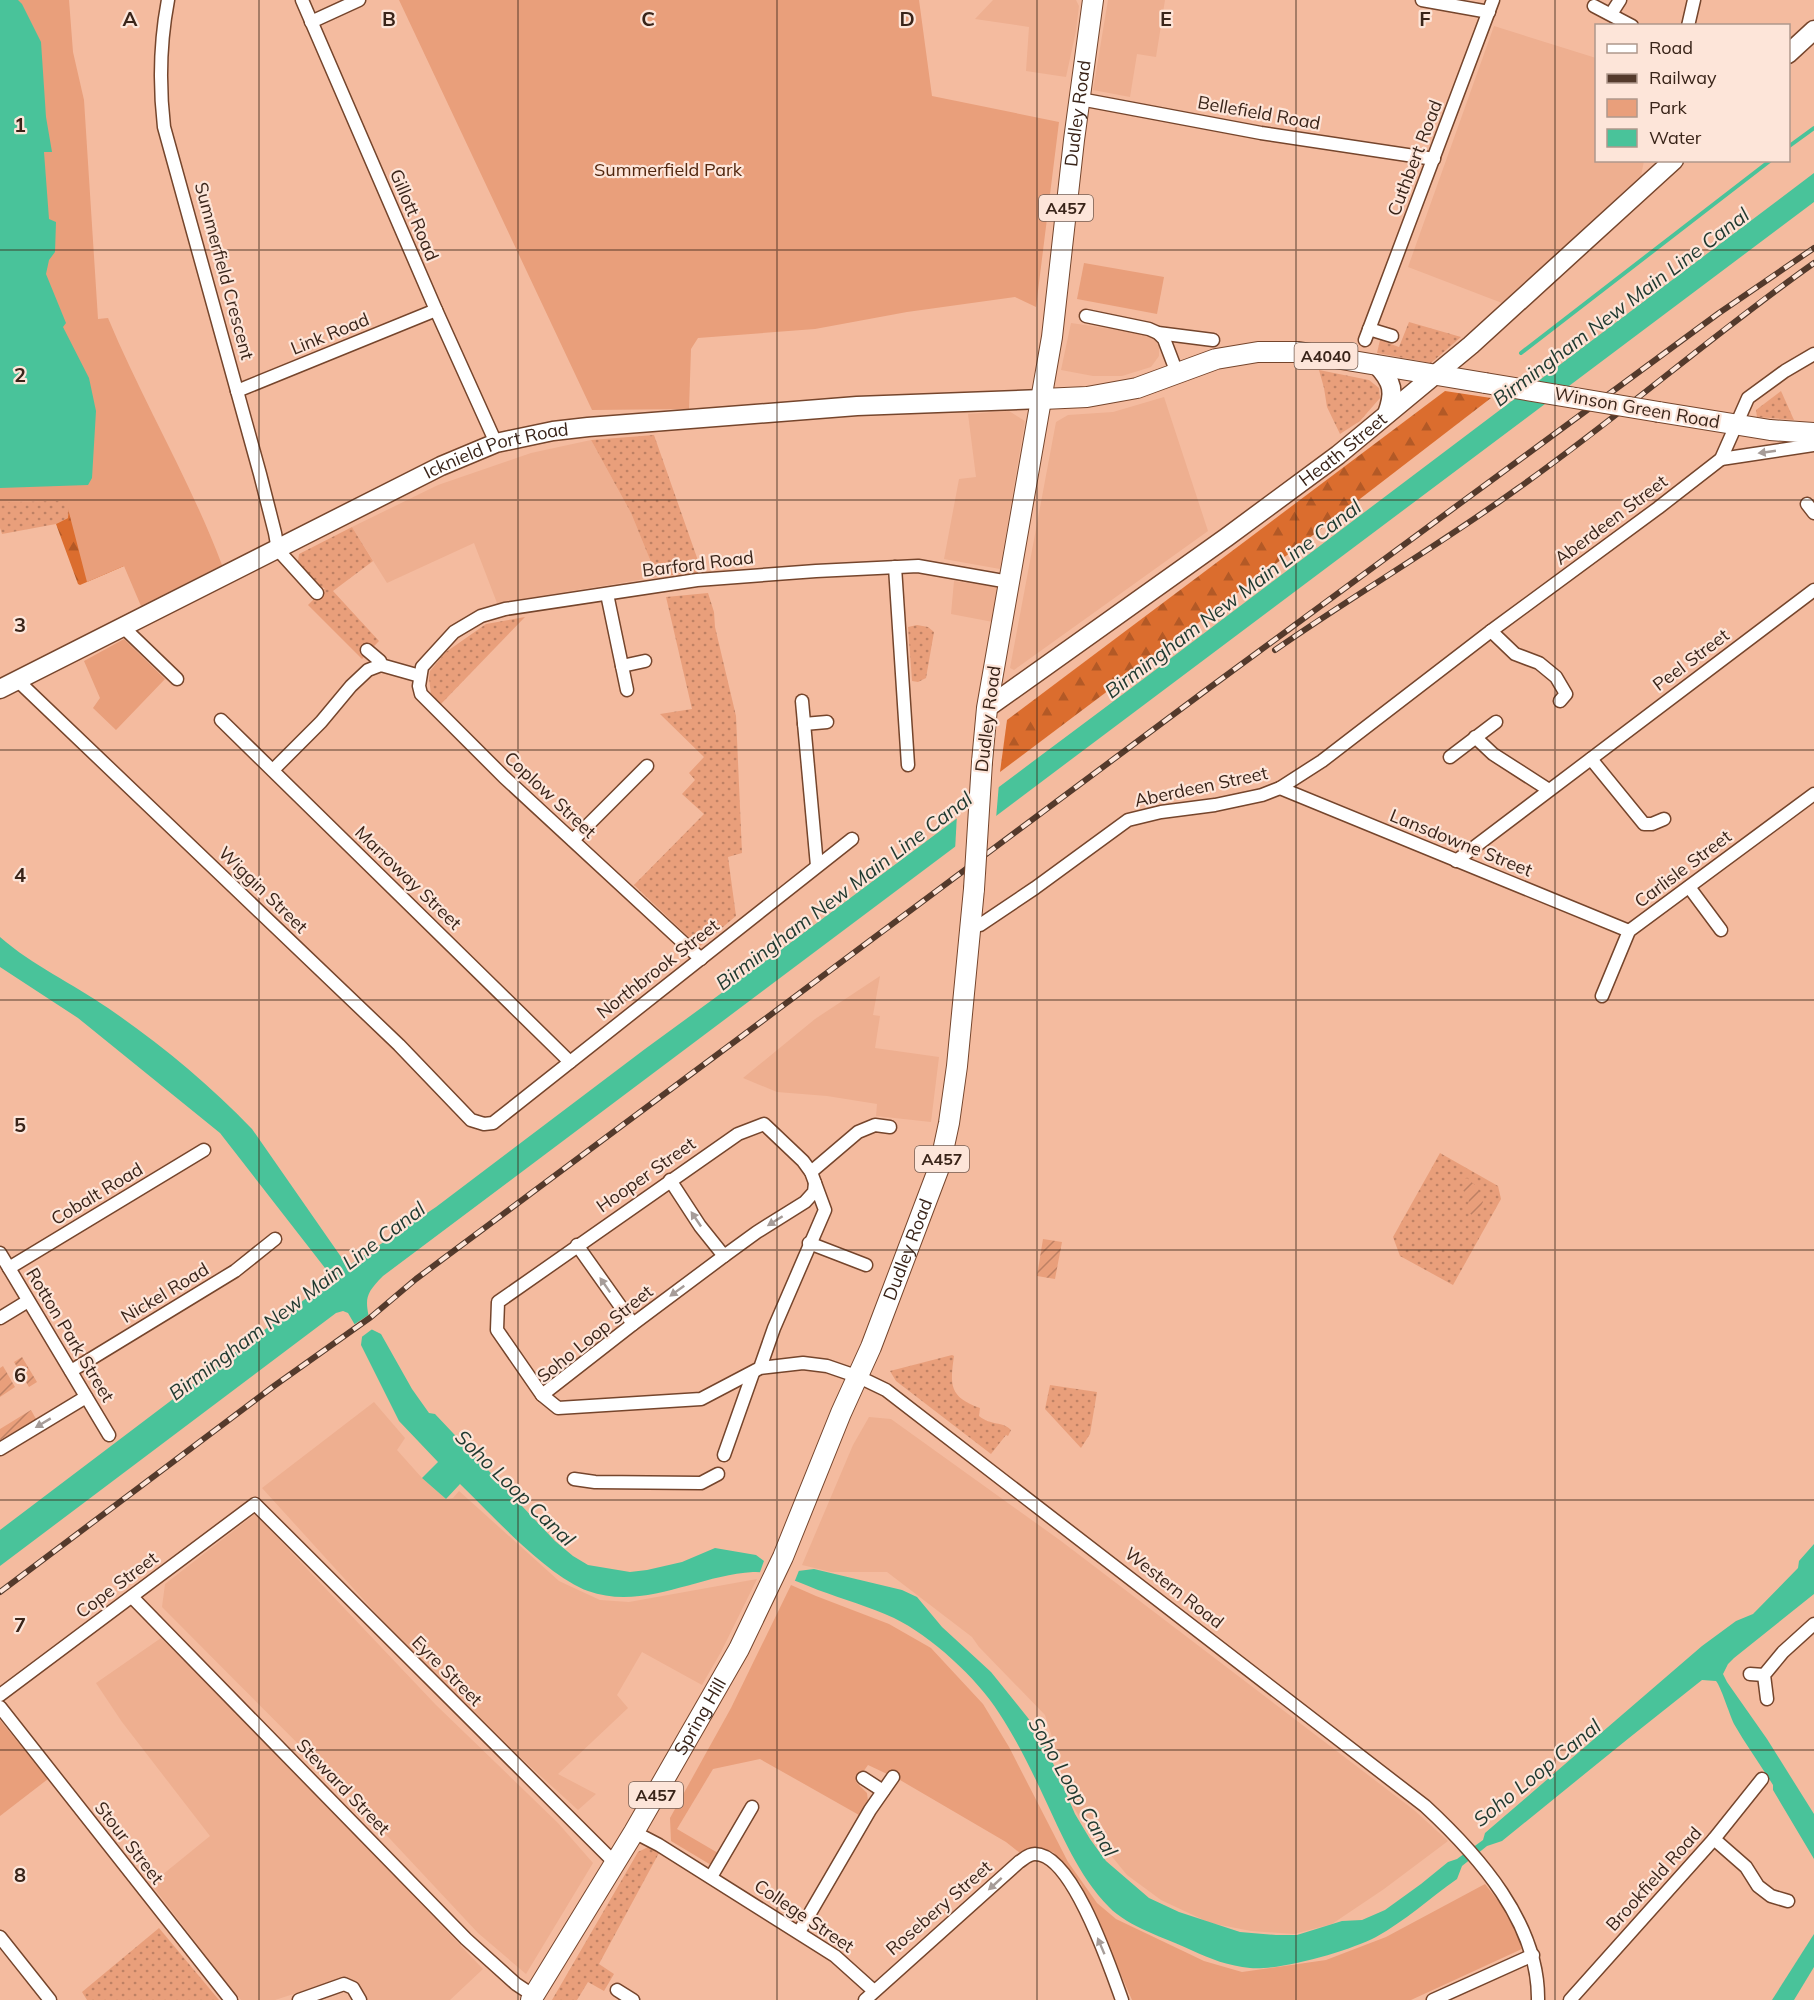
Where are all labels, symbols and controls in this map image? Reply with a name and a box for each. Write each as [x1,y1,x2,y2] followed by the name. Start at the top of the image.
[123,6,138,31] text: A
[382,6,396,31] text: B
[641,6,655,31] text: C
[899,6,915,31] text: D
[1160,6,1172,31] text: E
[1419,6,1431,31] text: F
[1595,24,1790,162] legend
[1649,36,1693,59] text: Road
[1059,59,1096,168] street label: Dudley Road
[1649,66,1717,89] text: Railway
[1196,90,1322,135] street label: Bellefield Road
[1649,96,1688,119] text: Park
[1382,97,1447,219] street label: Cuthbert Road
[14,112,26,137] text: 1
[1649,126,1702,149] text: Water
[594,158,743,181] park label: Summerfield Park
[385,165,444,264] street label: Gillott Road
[190,180,259,362] street label: Summerfield Crescent
[1039,195,1093,221] road number: A457
[1488,202,1754,411] water label: Birmingham New Main Line Canal
[287,307,372,360] street label: Link Road
[1294,343,1358,369] road number: A4040
[14,362,26,387] text: 2
[1552,382,1722,433] street label: Winson Green Road
[1294,407,1391,491] street label: Heath Street
[420,417,570,484] street label: Icknield Port Road
[1758,447,1777,456] one-way arrow
[1550,470,1672,570] street label: Aberdeen Street
[1100,494,1366,703] water label: Birmingham New Main Line Canal
[641,545,755,582] street label: Barford Road
[14,612,26,637] text: 3
[1648,623,1733,696] street label: Peel Street
[970,664,1005,773] street label: Dudley Road
[500,746,601,843] street label: Coplow Street
[1132,761,1270,812] street label: Aberdeen Street
[711,786,977,995] water label: Birmingham New Main Line Canal
[1387,803,1536,882] street label: Lansdowne Street
[350,821,467,934] street label: Marroway Street
[1630,825,1736,913] street label: Carlisle Street
[214,841,313,938] street label: Wiggin Street
[14,862,26,887] text: 4
[592,914,724,1024] street label: Northbrook Street
[14,1112,26,1137] text: 5
[592,1132,700,1217] street label: Hooper Street
[915,1146,969,1172] road number: A457
[47,1157,147,1230] street label: Cobalt Road
[878,1195,937,1303] street label: Dudley Road
[164,1196,430,1405] water label: Birmingham New Main Line Canal
[690,1211,701,1228] one-way arrow
[767,1215,783,1226] one-way arrow
[117,1257,213,1328] street label: Nickel Road
[21,1263,120,1406] street label: Rotton Park Street
[599,1277,611,1293] one-way arrow
[532,1280,657,1387] street label: Soho Loop Street
[669,1285,685,1297] one-way arrow
[14,1362,26,1387] text: 6
[35,1417,51,1428] one-way arrow
[450,1424,581,1551] water label: Soho Loop Canal
[1120,1542,1228,1633] street label: Western Road
[71,1546,162,1623] street label: Cope Street
[14,1612,26,1637] text: 7
[407,1630,488,1711] street label: Eyre Street
[668,1674,731,1759] street label: Spring Hill
[1023,1713,1124,1861] water label: Soho Loop Canal
[1468,1713,1606,1832] water label: Soho Loop Canal
[292,1734,395,1840] street label: Steward Street
[629,1782,683,1808] road number: A457
[90,1797,169,1889] street label: Stour Street
[1601,1822,1707,1936] street label: Brookfield Road
[881,1855,996,1960] street label: Rosebery Street
[14,1862,26,1887] text: 8
[750,1874,859,1957] street label: College Street
[988,1877,1003,1890] one-way arrow
[1096,1936,1106,1954] one-way arrow

